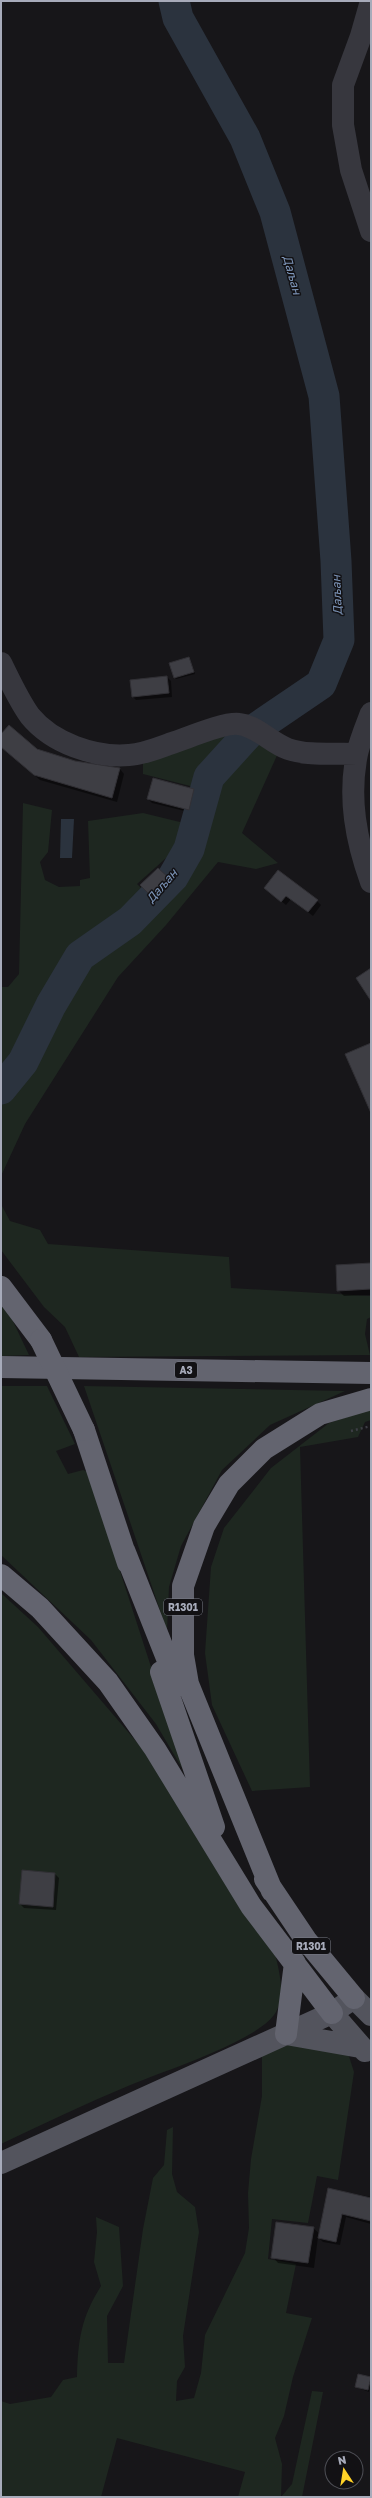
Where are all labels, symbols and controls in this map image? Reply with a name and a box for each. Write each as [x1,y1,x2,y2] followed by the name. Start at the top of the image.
[280,253,305,297] water label: Даљан
[328,574,345,616] water label: Даљан
[142,865,181,906] water label: Даљан
[175,1362,197,1378] road number: A3
[164,1599,202,1615] road number: R1301
[292,1938,330,1954] road number: R1301
[324,2450,364,2490] north arrow
[336,2453,347,2467] text: N

